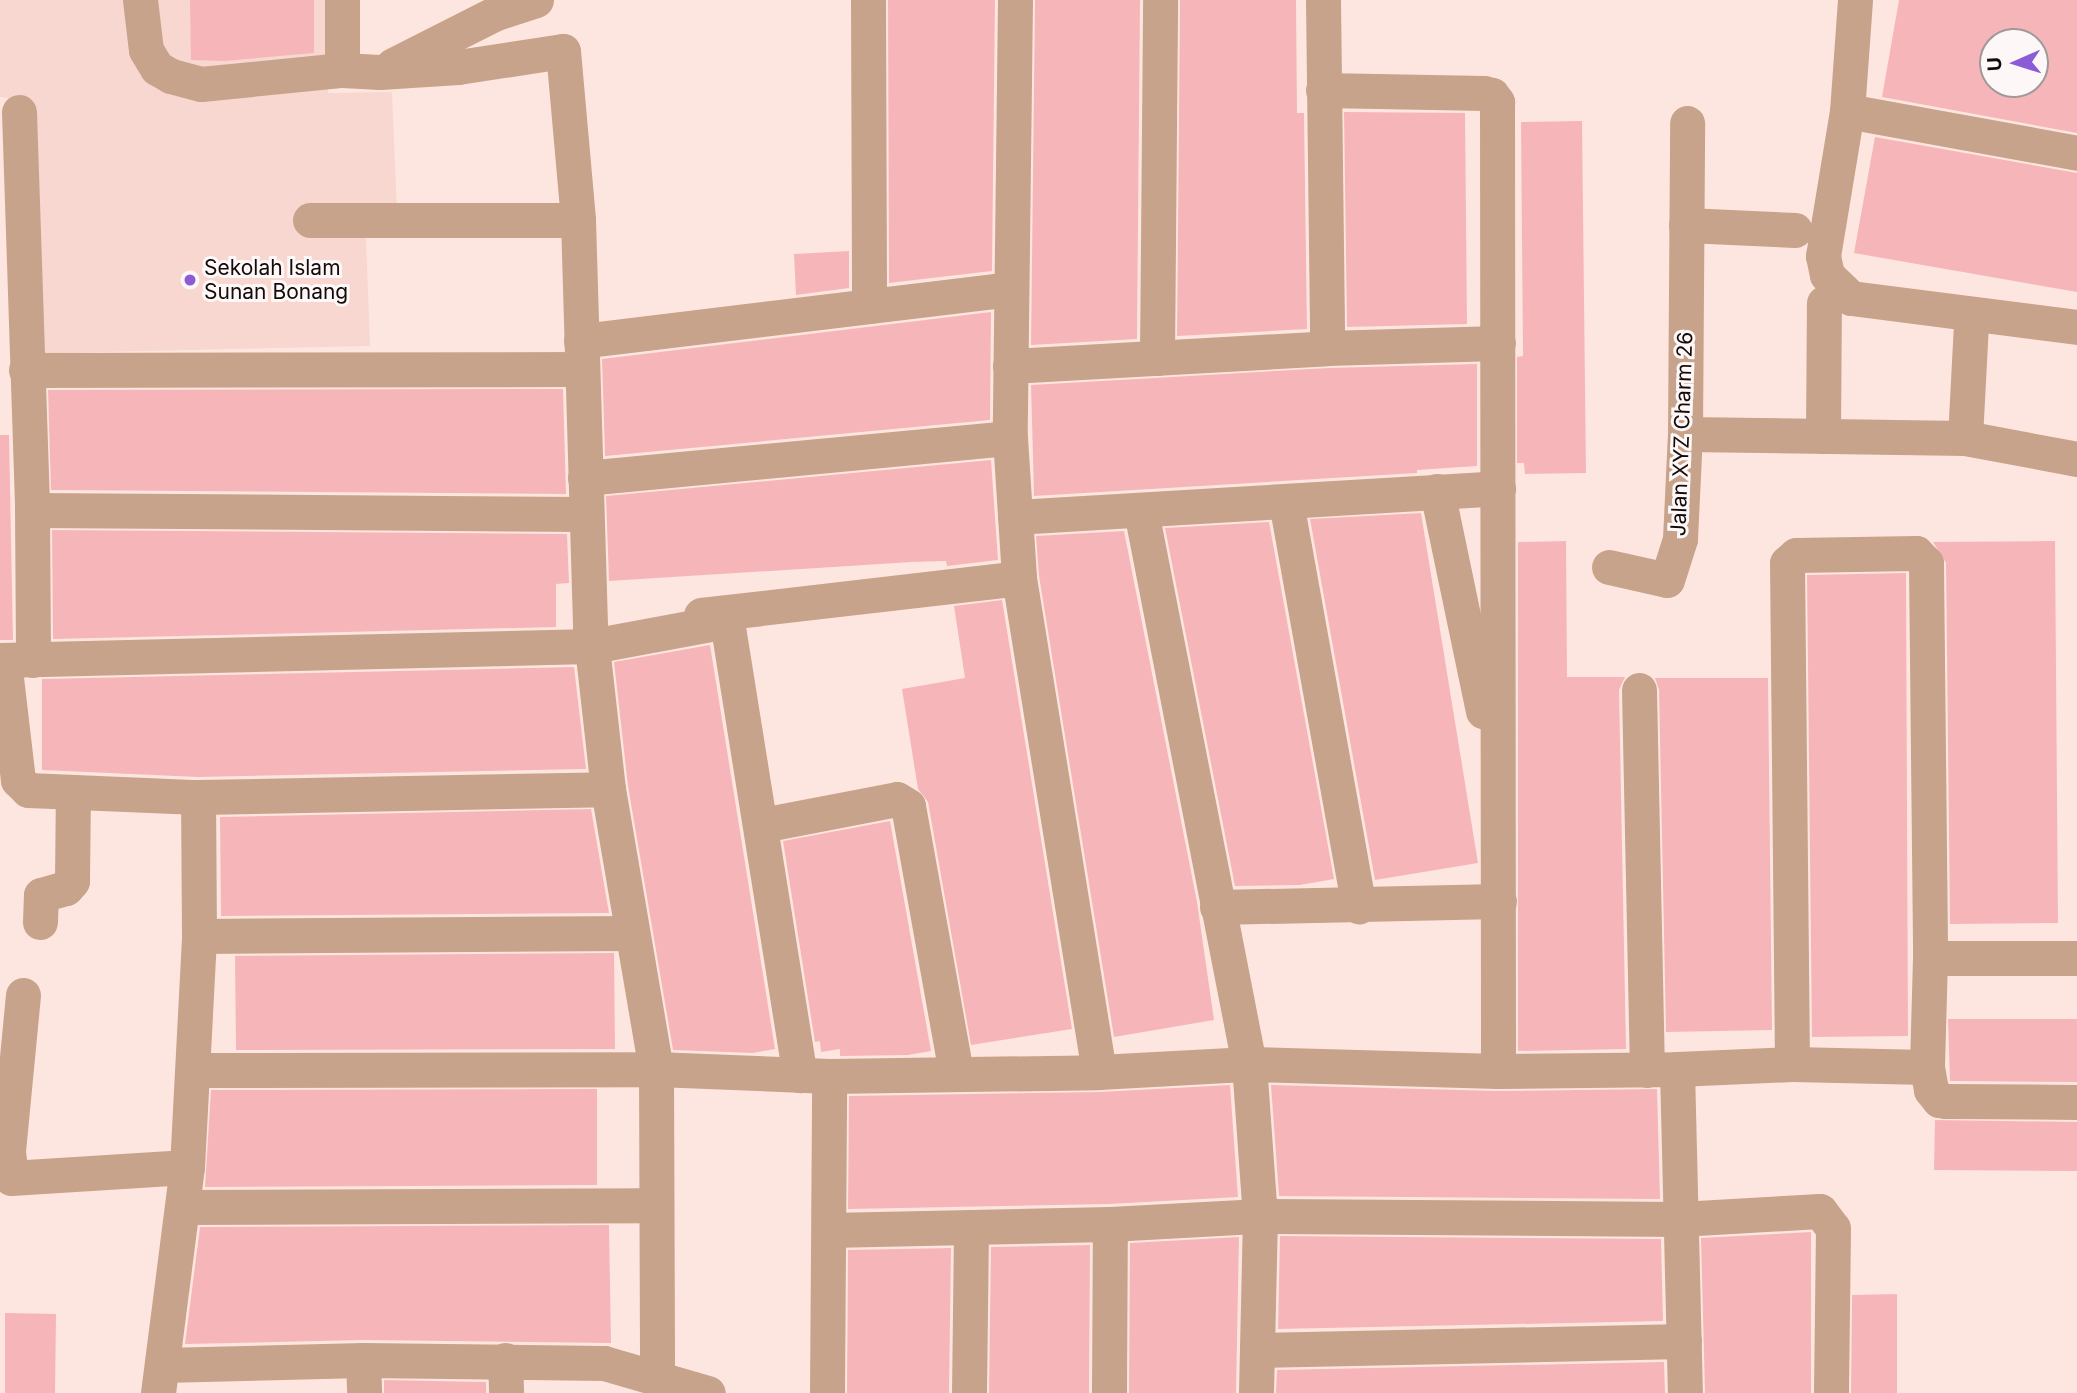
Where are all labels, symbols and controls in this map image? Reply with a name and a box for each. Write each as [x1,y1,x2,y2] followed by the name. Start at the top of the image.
[1979,28,2049,98] north arrow
[1983,56,2006,72] text: U
[204,255,348,305] place label: Sekolah Islam Sunan Bonang
[182,272,198,288] marker: Sekolah Islam Sunan Bonang
[1666,331,1698,537] street label: Jalan XYZ Charm 26

